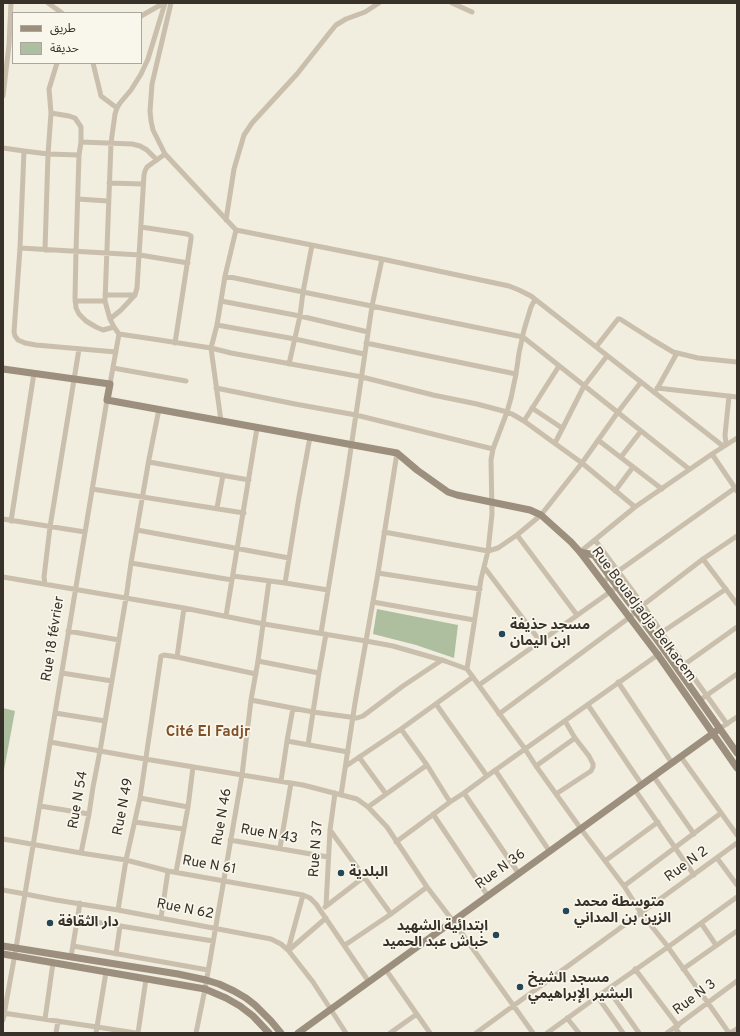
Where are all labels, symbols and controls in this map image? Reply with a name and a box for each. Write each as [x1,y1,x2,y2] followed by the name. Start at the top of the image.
[12,12,142,64] legend
[50,21,76,37] text: طريق
[50,41,79,57] text: حديقة
[587,544,699,686] street label: Rue Bouadjadja Belkacem
[39,595,69,683] street label: Rue 18 février
[510,618,590,650] place label: مسجد حذيفة ابن اليمان
[497,629,507,639] marker: مسجد حذيفة ابن اليمان
[166,724,250,742] district label: Cité El Fadjr
[66,770,92,830] street label: Rue N 54
[110,777,138,837] street label: Rue N 49
[210,787,236,847] street label: Rue N 46
[307,820,327,878] street label: Rue N 37
[239,822,299,848] street label: Rue N 43
[662,844,712,886] street label: Rue N 2
[473,846,529,894] street label: Rue N 36
[181,853,237,879] street label: Rue N 61
[349,865,388,881] place label: البلدية
[336,868,346,878] marker: البلدية
[574,895,671,928] place label: متوسطة محمد الزين بن المداني
[155,896,215,924] street label: Rue N 62
[561,906,571,916] marker: متوسطة محمد الزين بن المداني
[58,915,119,931] place label: دار الثقافة
[45,918,55,928] marker: دار الثقافة
[382,919,488,952] place label: ابتدائية الشهيد خباش عبد الحميد
[491,930,501,940] marker: ابتدائية الشهيد خباش عبد الحميد
[528,971,633,1004] place label: مسجد الشيخ البشير الإبراهيمي
[670,976,720,1020] street label: Rue N 3
[515,982,525,992] marker: مسجد الشيخ البشير الإبراهيمي

